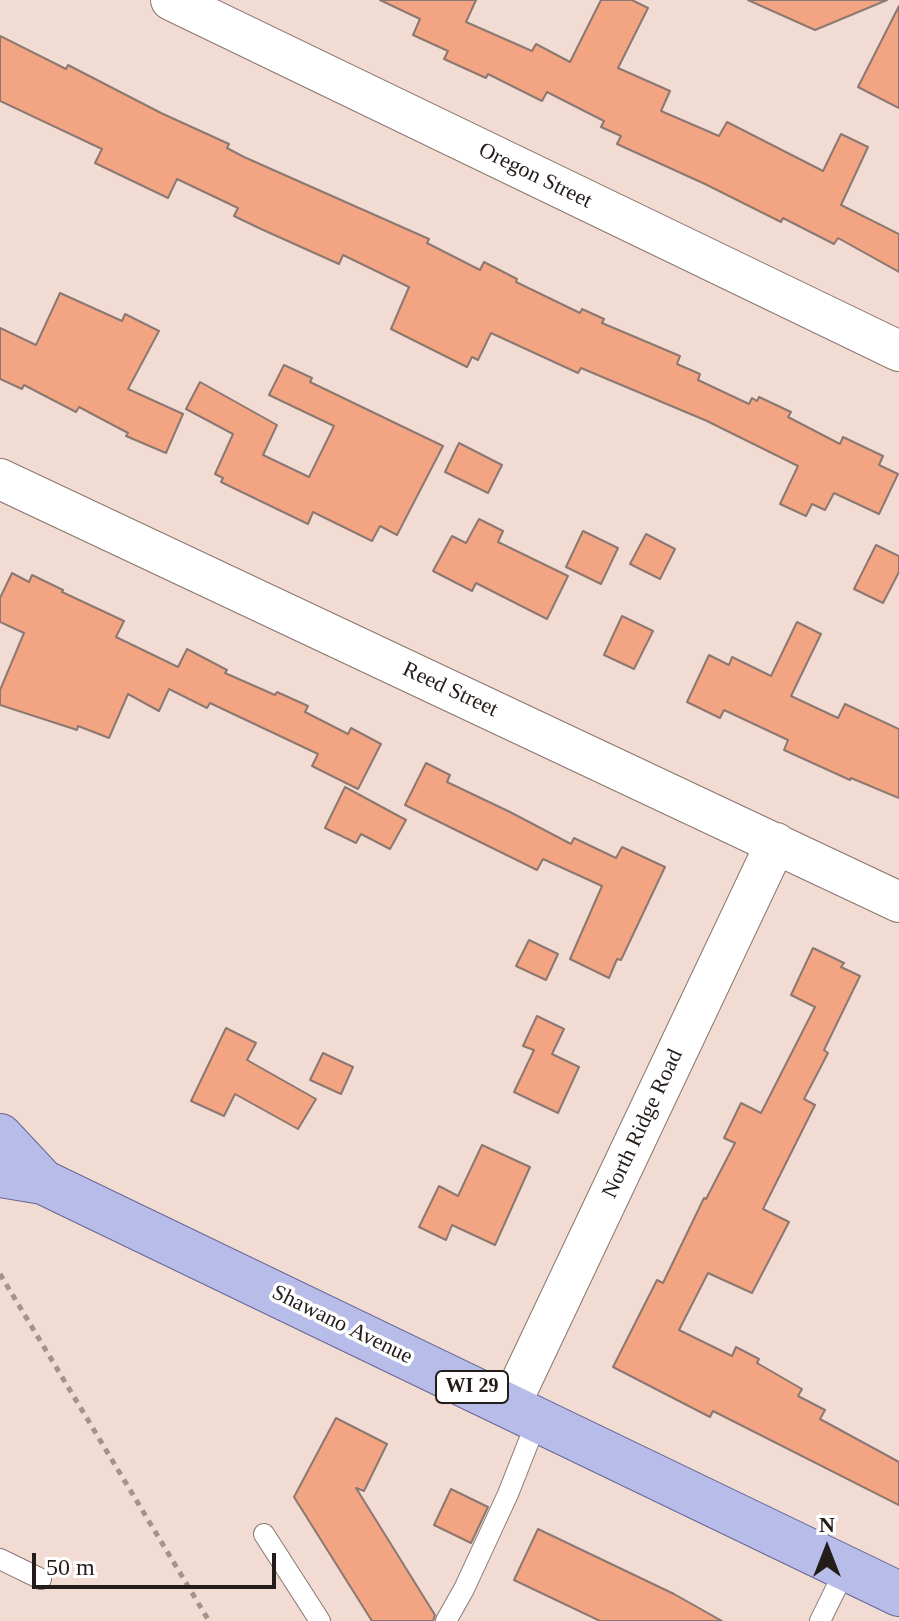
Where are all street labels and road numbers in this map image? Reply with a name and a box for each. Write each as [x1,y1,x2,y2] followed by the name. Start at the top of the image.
[474,137,596,215] street label: Oregon Street
[398,656,502,724] street label: Reed Street
[597,1045,689,1203] street label: North Ridge Road
[267,1280,417,1370] street label: Shawano Avenue
[436,1371,508,1403] road number: WI 29

